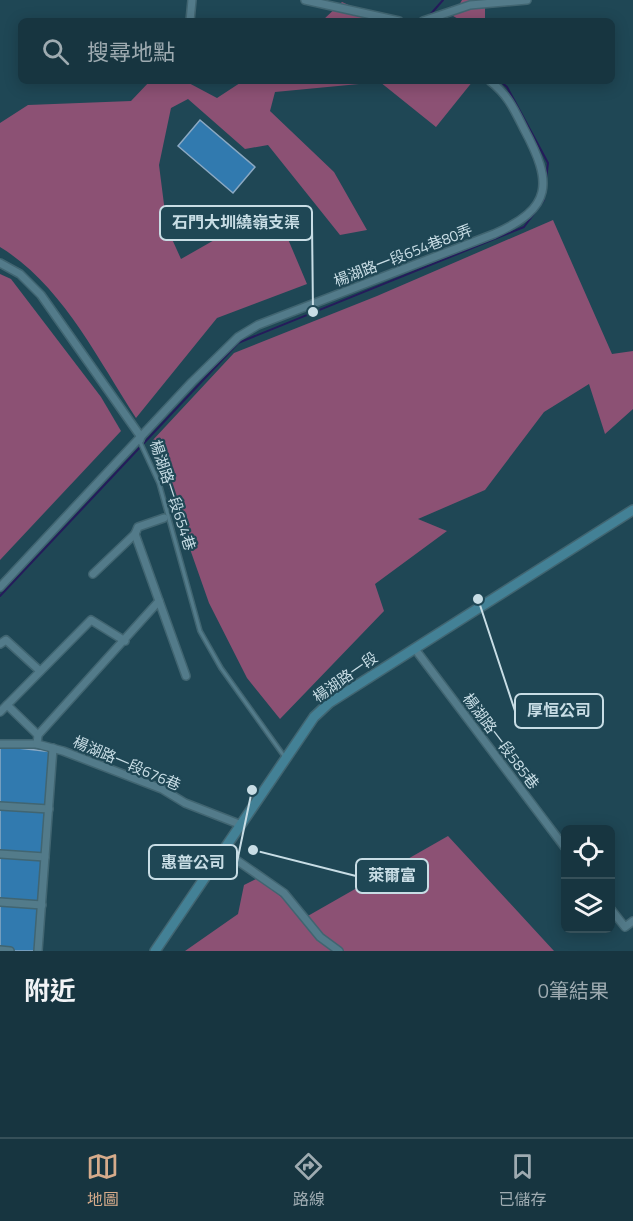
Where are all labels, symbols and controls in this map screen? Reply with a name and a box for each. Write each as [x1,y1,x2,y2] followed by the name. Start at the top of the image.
[18,18,615,84] search box
[39,35,72,68] icon: search
[87,35,175,69] text: 搜尋地點
[160,206,312,240] callout: 石門大圳繞嶺支渠
[172,210,300,234] text: 石門大圳繞嶺支渠
[330,218,476,292] street label: 楊湖路一段654巷80弄
[144,437,202,553] street label: 楊湖路一段654巷
[308,646,382,708] street label: 楊湖路一段
[457,688,545,794] street label: 楊湖路一段585巷
[515,694,603,728] callout: 厚恒公司
[527,698,591,722] text: 厚恒公司
[69,730,185,796] street label: 楊湖路一段676巷
[561,825,615,933] map controls
[561,825,615,879] button: locate
[149,845,237,879] callout: 惠普公司
[161,850,225,874] text: 惠普公司
[356,859,428,893] callout: 萊爾富
[368,863,416,887] text: 萊爾富
[561,879,615,933] button: layers
[24,971,76,1010] text: 附近
[538,975,609,1006] text: 0筆結果
[86,1150,119,1211] tab: 地圖
[292,1150,325,1211] tab: 路線
[498,1150,546,1211] tab: 已儲存

